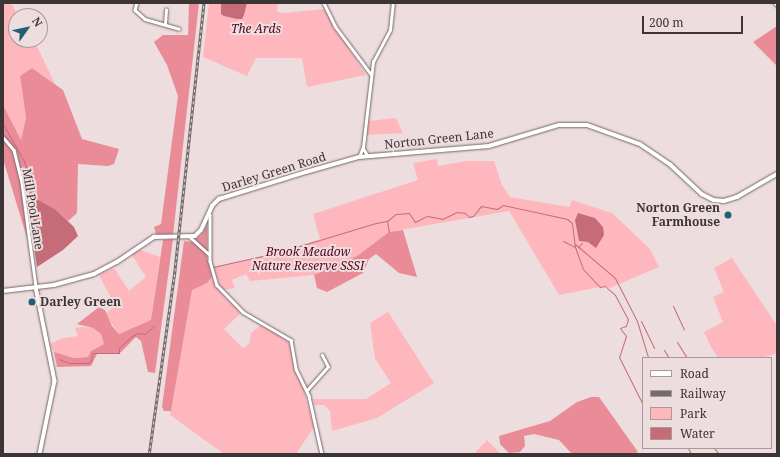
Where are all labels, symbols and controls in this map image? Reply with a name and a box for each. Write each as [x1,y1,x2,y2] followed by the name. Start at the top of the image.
[8,8,48,48] north arrow
[644,8,745,34] scale bar
[29,14,46,29] text: N
[649,14,684,31] text: 200 m
[231,22,281,36] park label: The Ards
[384,126,494,152] street label: Norton Green Lane
[220,149,328,195] street label: Darley Green Road
[19,167,47,251] street label: Mill Pool Lane
[636,201,720,229] place label: Norton Green Farmhouse
[723,210,733,220] marker: Norton Green Farmhouse
[252,245,364,273] park label: Brook Meadow Nature Reserve SSSI
[40,295,121,309] place label: Darley Green
[27,297,37,307] marker: Darley Green
[642,357,772,449] legend
[680,365,709,382] text: Road
[680,385,726,402] text: Railway
[680,405,707,422] text: Park
[680,425,715,442] text: Water

